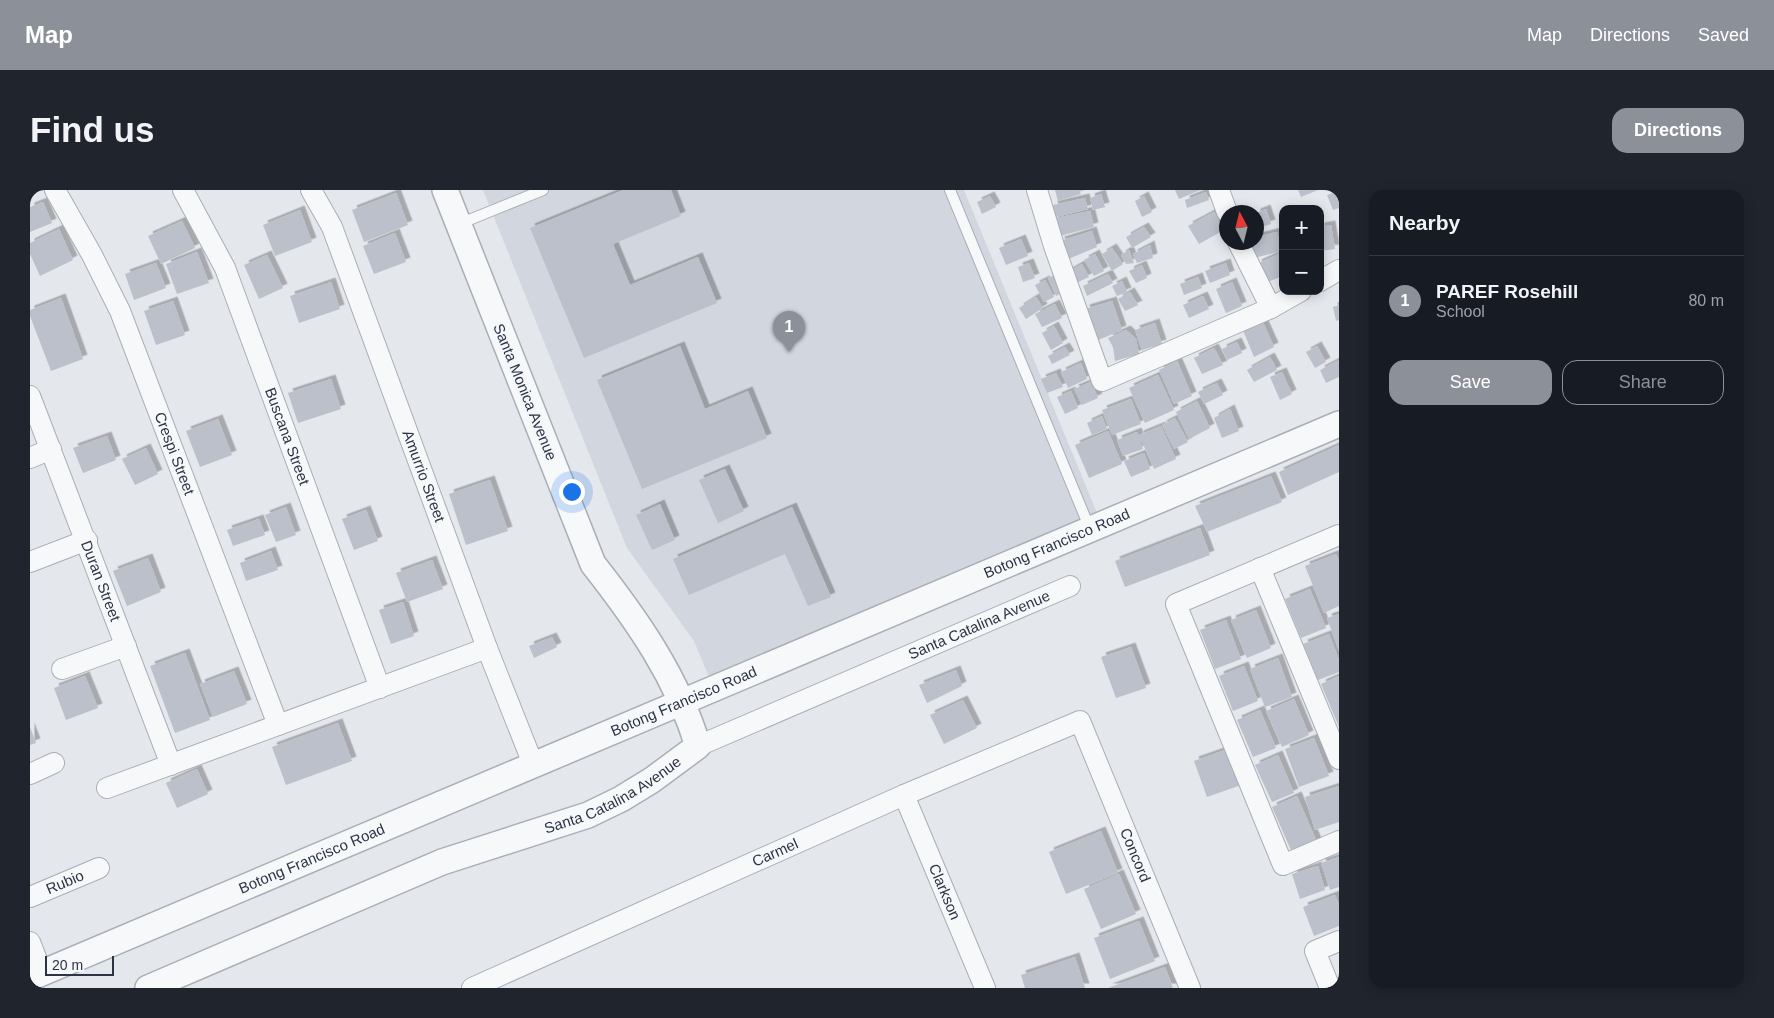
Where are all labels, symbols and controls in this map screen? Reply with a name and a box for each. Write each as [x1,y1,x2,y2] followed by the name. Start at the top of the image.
[25,21,73,48] text: Map
[1527,25,1562,45] text: Map
[1590,25,1670,45] text: Directions
[1698,25,1749,45] text: Saved
[1612,108,1744,153] button: Directions
[30,110,154,149] text: Find us
[1219,205,1264,250] north arrow
[1279,205,1324,295] map controls
[1279,205,1324,250] button: +
[1389,211,1460,234] text: Nearby
[1279,250,1324,295] button: −
[1436,281,1578,302] text: PAREF Rosehill
[1401,292,1409,309] text: 1
[1688,292,1724,309] text: 80 m
[1436,303,1485,320] text: School
[773,311,805,352] pin: 1
[490,321,561,463] street label: Santa Monica Avenue
[1389,360,1552,405] button: Save
[1562,360,1724,405] button: Share
[262,385,314,488] street label: Buscana Street
[151,409,199,498] street label: Crespi Street
[399,428,449,525] street label: Amurrio Street
[559,479,585,505] your location
[981,505,1132,581] street label: Botong Francisco Road
[78,538,125,624] street label: Duran Street
[906,587,1052,663] street label: Santa Catalina Avenue
[608,662,759,739] street label: Botong Francisco Road
[542,753,684,837] street label: Santa Catalina Avenue
[236,820,387,897] street label: Botong Francisco Road
[1117,825,1154,884] street label: Concord
[749,834,800,870] street label: Carmel
[926,861,964,922] street label: Clarkson
[43,866,86,897] street label: Rubio
[45,953,114,976] scale bar
[52,957,83,973] text: 20 m

